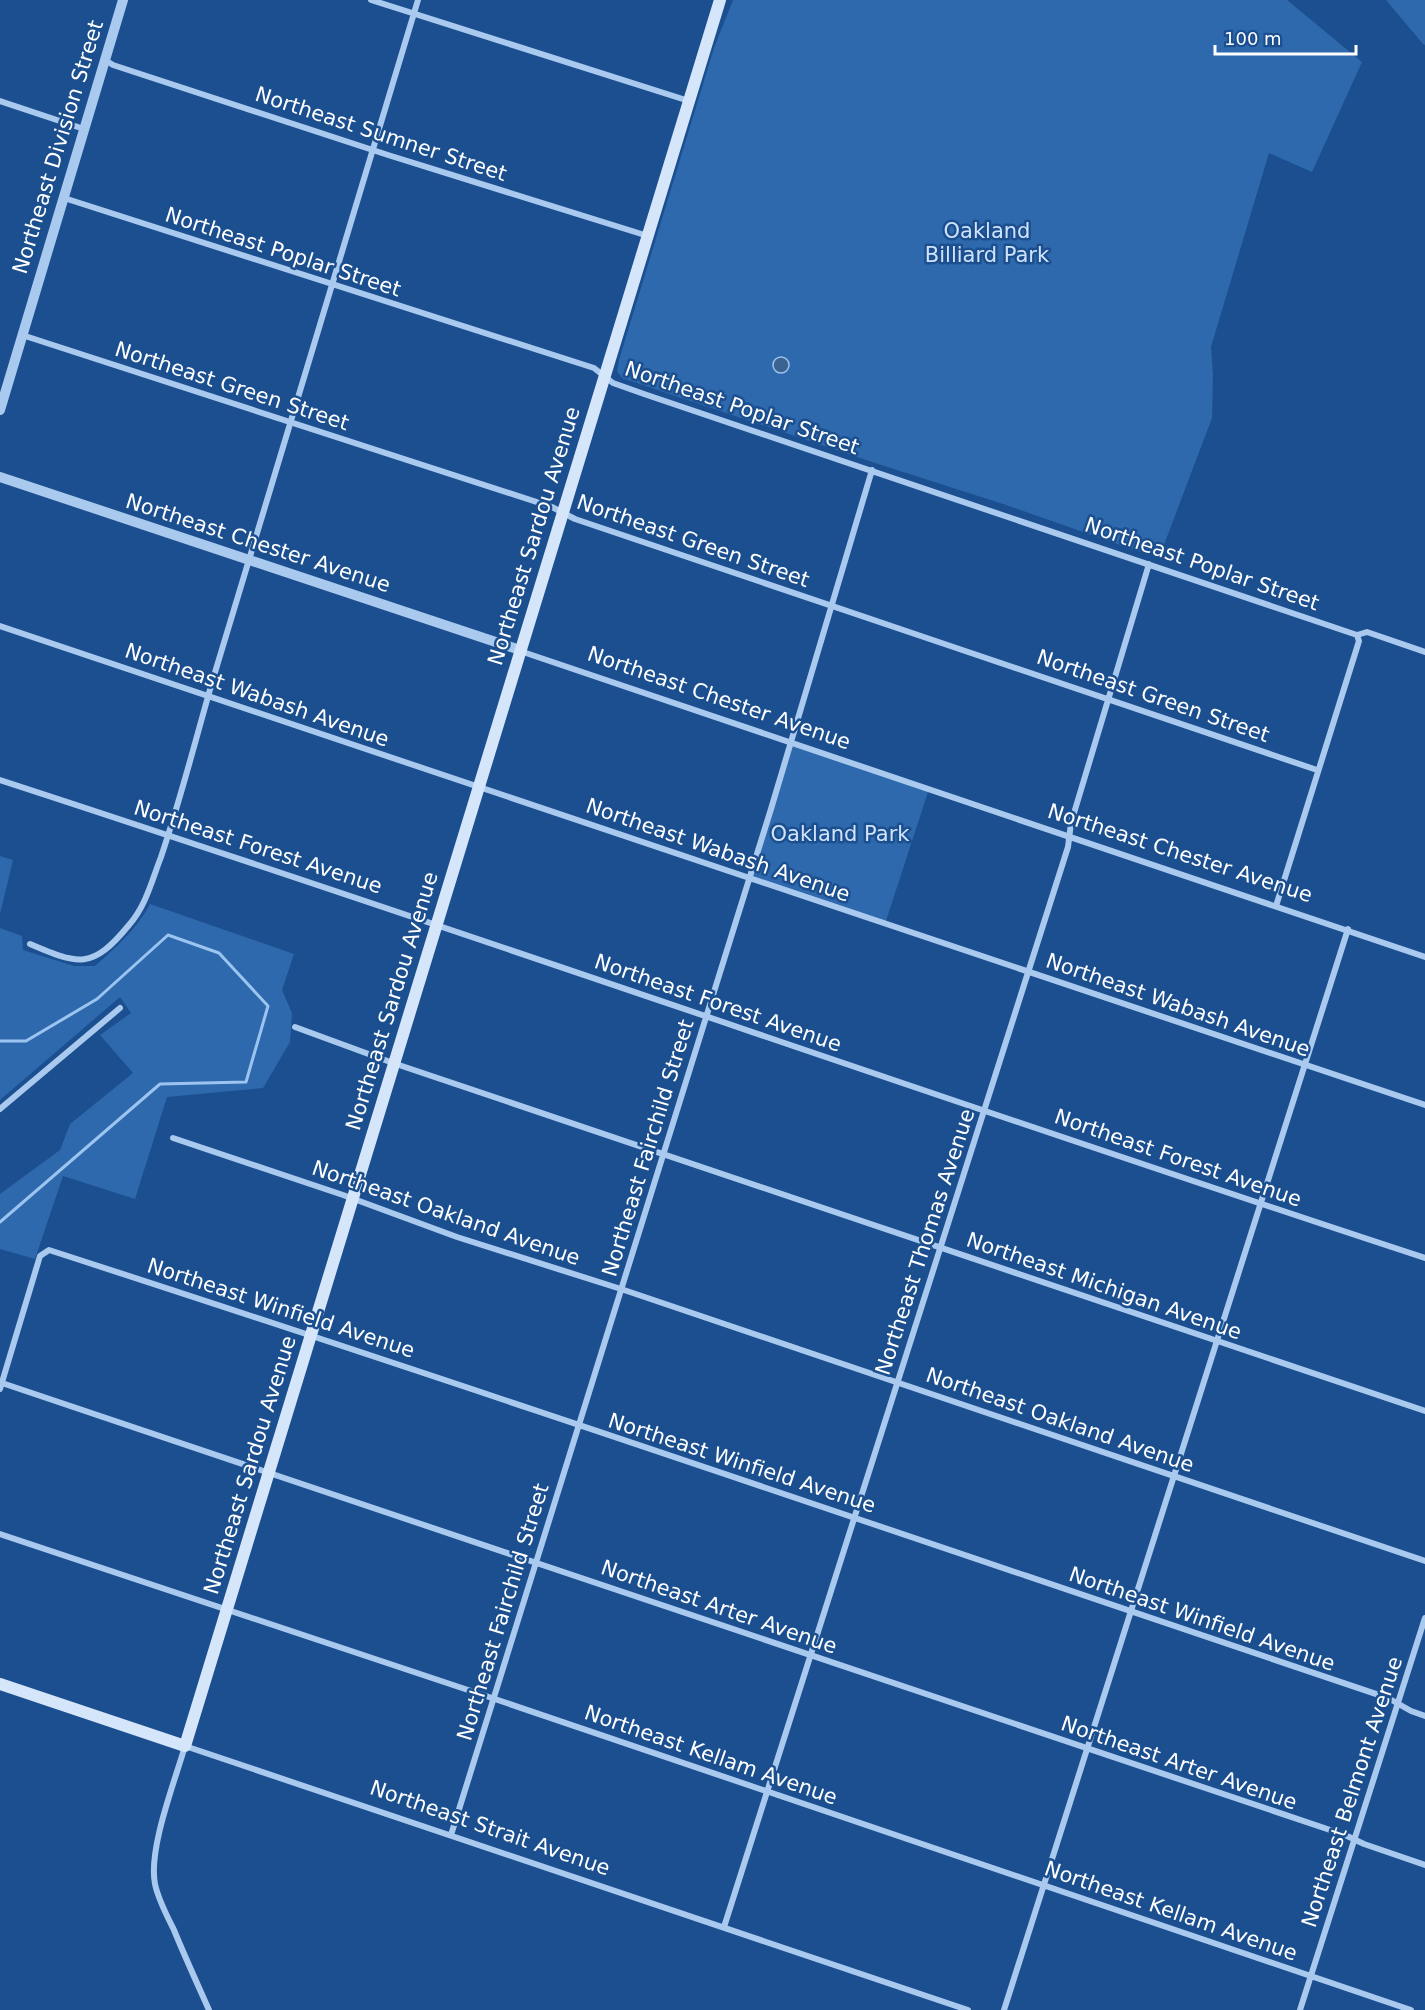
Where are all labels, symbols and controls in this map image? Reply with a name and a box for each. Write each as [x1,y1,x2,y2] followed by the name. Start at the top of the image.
[8,17,108,277] street label: Northeast Division Street
[1215,18,1356,56] scale bar
[1224,28,1282,49] text: 100 m
[252,82,510,186] street label: Northeast Sumner Street
[162,203,404,301] street label: Northeast Poplar Street
[925,219,1050,267] park label: Oakland Billiard Park
[112,337,352,435] street label: Northeast Green Street
[622,357,862,459] street label: Northeast Poplar Street
[483,404,585,668] street label: Northeast Sardou Avenue
[123,489,393,597] street label: Northeast Chester Avenue
[574,490,812,592] street label: Northeast Green Street
[1082,513,1322,615] street label: Northeast Poplar Street
[122,638,392,752] street label: Northeast Wabash Avenue
[584,642,854,754] street label: Northeast Chester Avenue
[1034,645,1272,747] street label: Northeast Green Street
[583,793,853,907] street label: Northeast Wabash Avenue
[131,795,385,899] street label: Northeast Forest Avenue
[1045,799,1315,907] street label: Northeast Chester Avenue
[771,822,910,846] park label: Oakland Park
[341,869,443,1133] street label: Northeast Sardou Avenue
[1043,948,1313,1062] street label: Northeast Wabash Avenue
[591,949,845,1057] street label: Northeast Forest Avenue
[597,1016,699,1280] street label: Northeast Fairchild Street
[1051,1104,1305,1212] street label: Northeast Forest Avenue
[871,1106,979,1378] street label: Northeast Thomas Avenue
[309,1156,583,1270] street label: Northeast Oakland Avenue
[963,1228,1245,1344] street label: Northeast Michigan Avenue
[144,1253,418,1363] street label: Northeast Winfield Avenue
[199,1333,301,1597] street label: Northeast Sardou Avenue
[923,1363,1197,1477] street label: Northeast Oakland Avenue
[605,1408,879,1518] street label: Northeast Winfield Avenue
[452,1480,554,1744] street label: Northeast Fairchild Street
[598,1555,840,1659] street label: Northeast Arter Avenue
[1066,1562,1338,1676] street label: Northeast Winfield Avenue
[1297,1654,1407,1930] street label: Northeast Belmont Avenue
[581,1700,841,1810] street label: Northeast Kellam Avenue
[1058,1711,1300,1815] street label: Northeast Arter Avenue
[367,1776,613,1880] street label: Northeast Strait Avenue
[1041,1856,1301,1966] street label: Northeast Kellam Avenue

